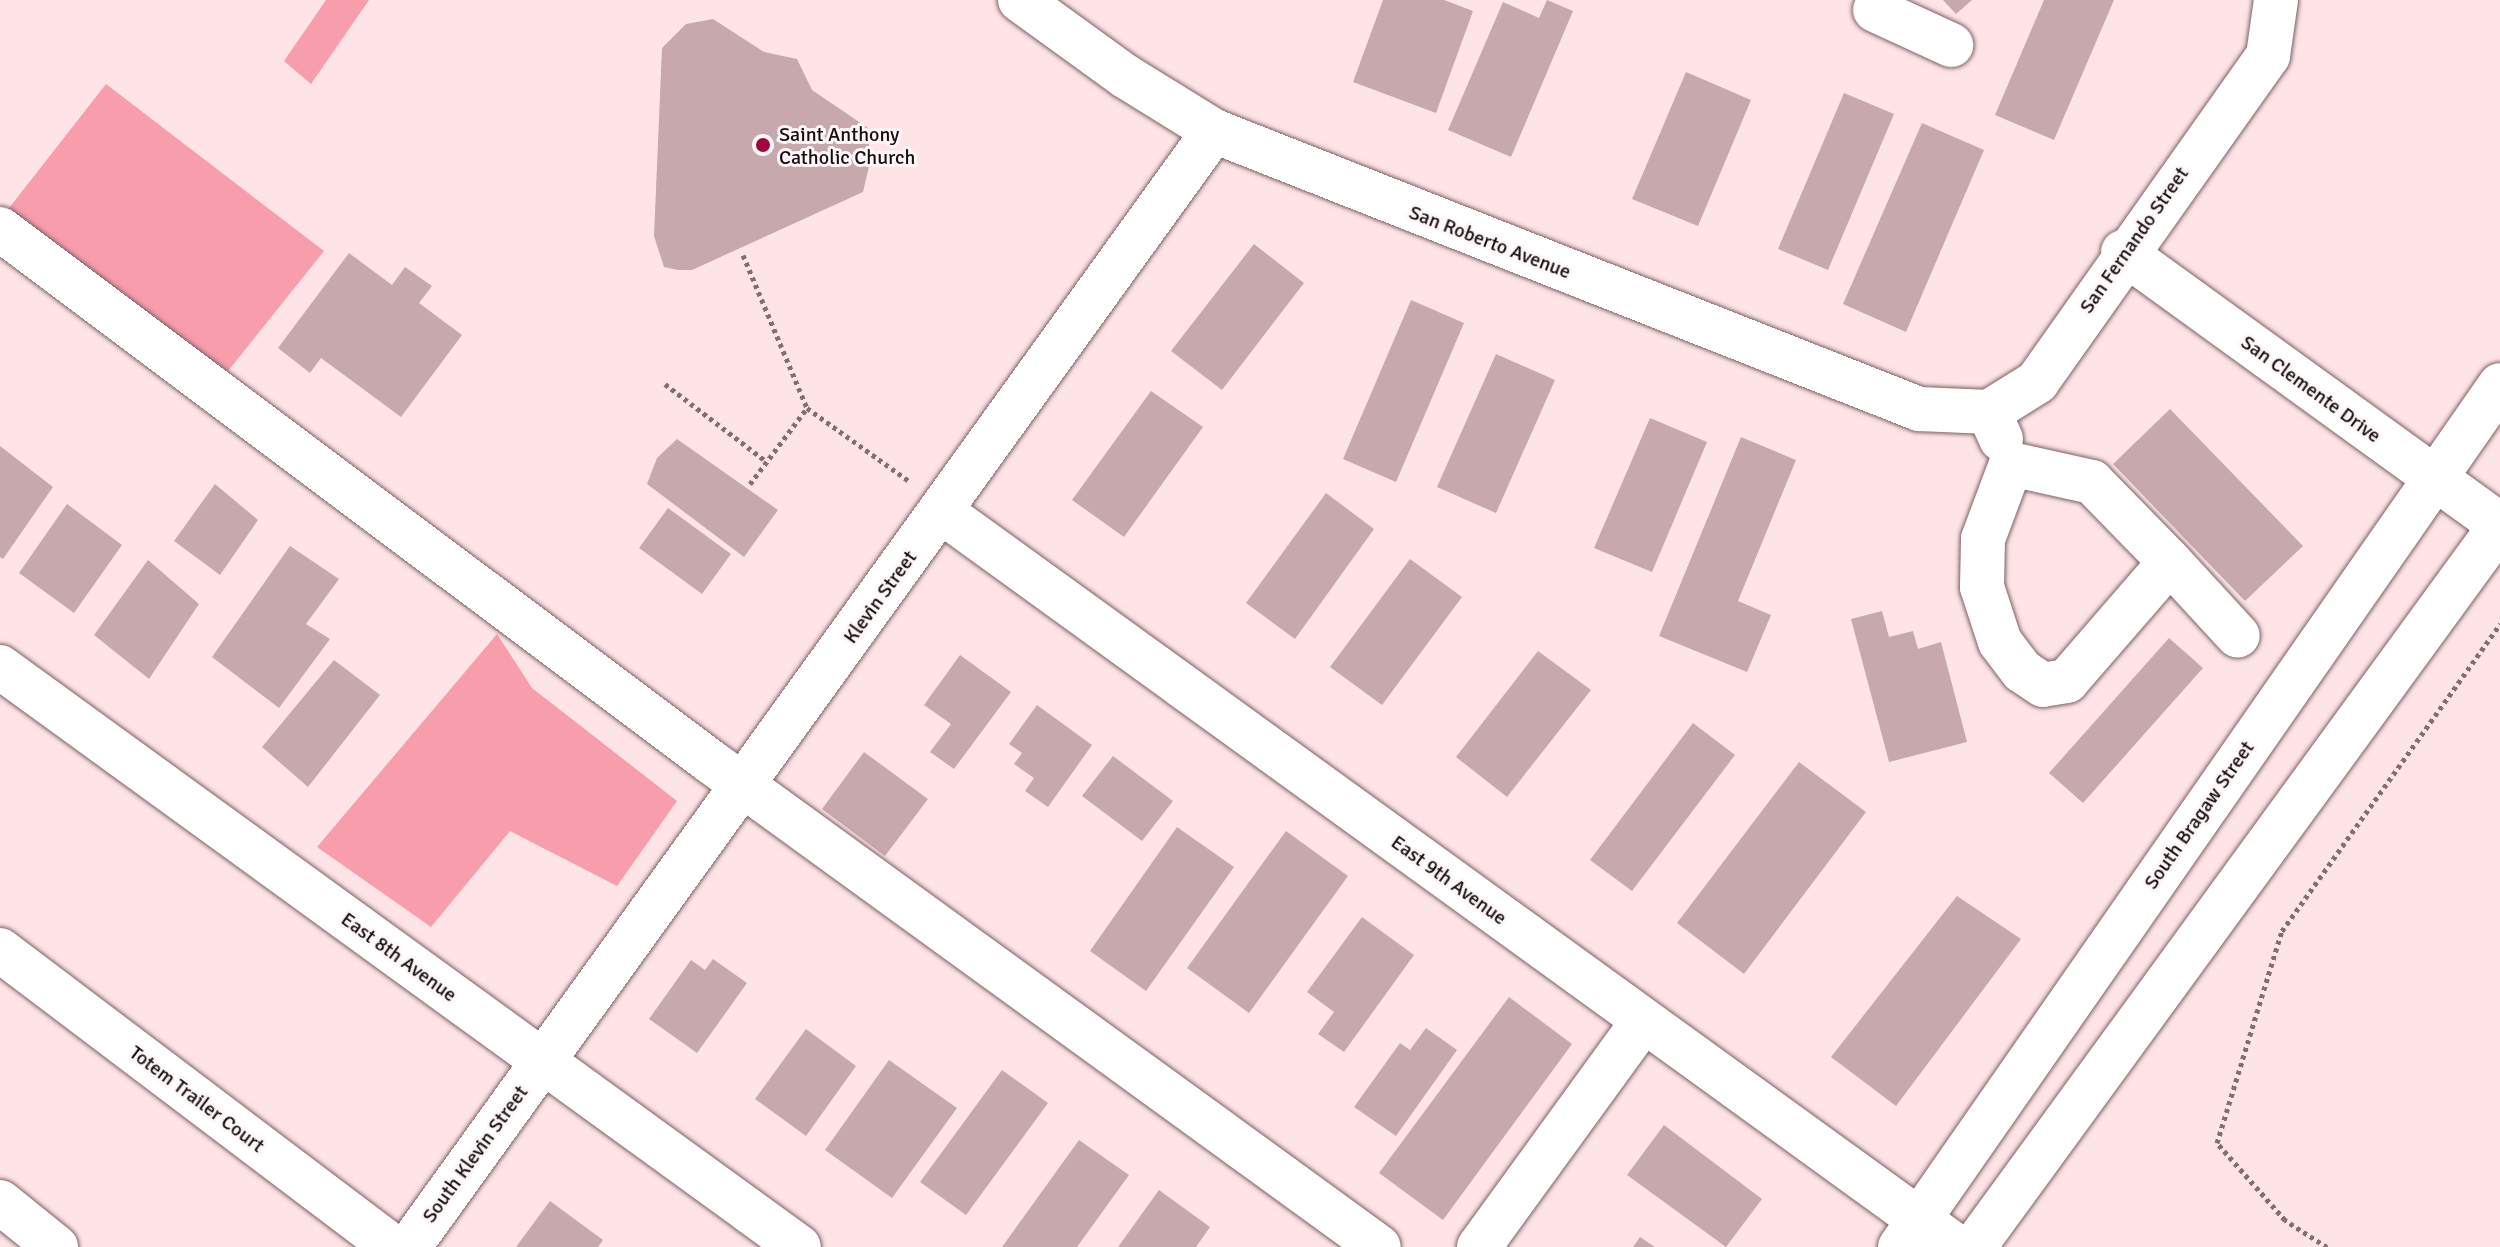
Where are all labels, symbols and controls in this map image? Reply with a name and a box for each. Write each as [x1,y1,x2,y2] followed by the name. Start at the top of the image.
[779,122,915,169] place label: Saint Anthony Catholic Church
[754,136,772,154] marker: Saint Anthony Catholic Church
[2074,162,2194,318] street label: San Fernando Street
[1406,200,1574,284] street label: San Roberto Avenue
[2236,330,2386,448] street label: San Clemente Drive
[838,546,922,648] street label: Klevin Street
[2139,736,2259,894] street label: South Bragaw Street
[1386,830,1512,930] street label: East 9th Avenue
[336,907,462,1007] street label: East 8th Avenue
[125,1040,269,1158] street label: Totem Trailer Court
[417,1081,533,1227] street label: South Klevin Street

